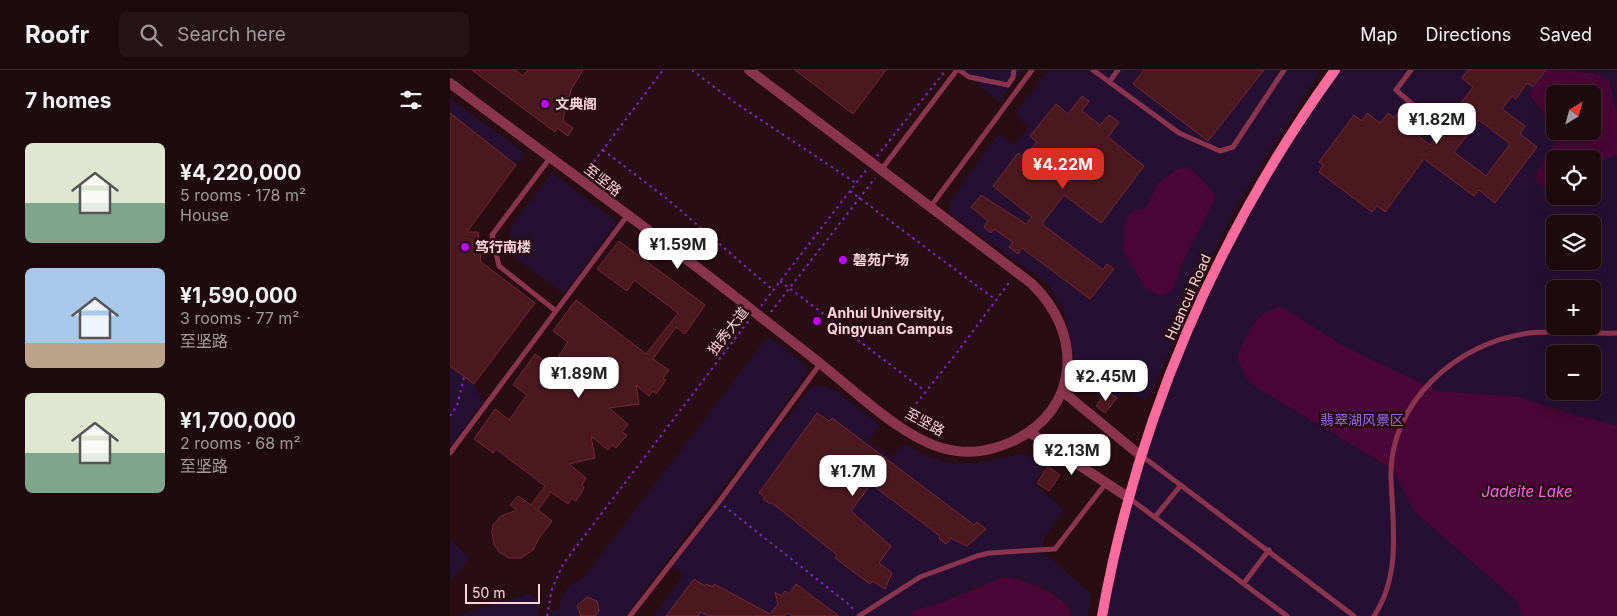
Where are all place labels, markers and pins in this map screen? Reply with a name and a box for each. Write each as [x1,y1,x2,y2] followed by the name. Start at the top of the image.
[555,95,597,112] place label: 文典阁
[539,98,551,110] marker: 文典阁
[1396,102,1478,145] pin: ¥1.82M
[1022,148,1104,190] pin: ¥4.22M
[637,228,719,270] pin: ¥1.59M
[475,238,531,255] place label: 笃行南楼
[459,241,471,253] marker: 笃行南楼
[853,251,909,268] place label: 磬苑广场
[837,254,849,266] marker: 磬苑广场
[827,304,953,337] place label: Anhui University, Qingyuan Campus
[811,315,823,327] marker: Anhui University, Qingyuan Campus
[538,356,620,399] pin: ¥1.89M
[1065,360,1147,402] pin: ¥2.45M
[1031,434,1113,476] pin: ¥2.13M
[818,454,888,497] pin: ¥1.7M

